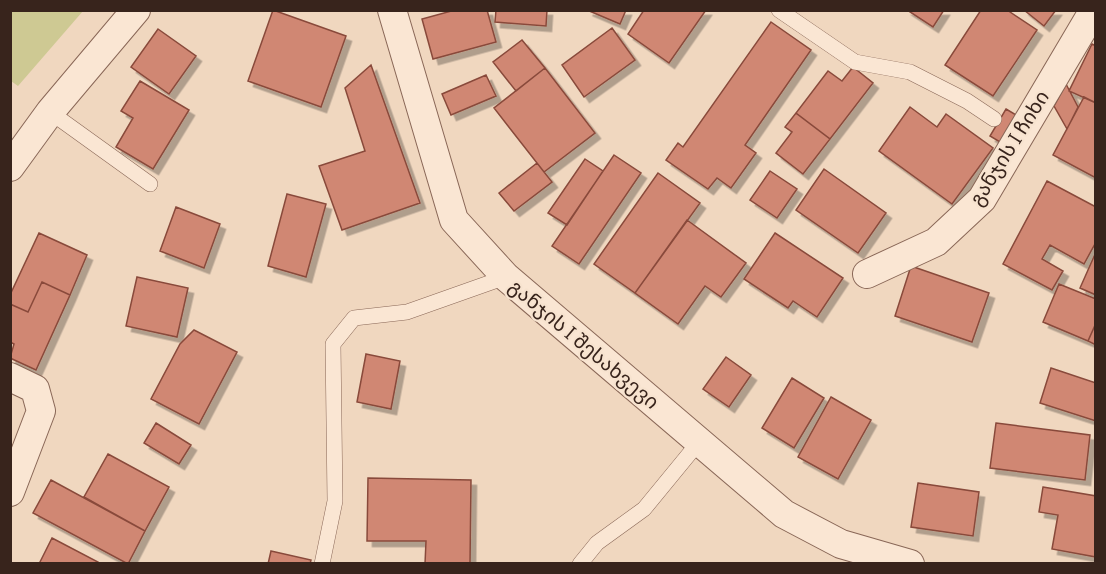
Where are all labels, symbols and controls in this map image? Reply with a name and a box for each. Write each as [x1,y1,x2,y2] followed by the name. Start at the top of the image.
[964,86,1054,210] street label: განჯის I ჩიხი
[504,274,664,414] street label: განჯის I შესახვევი

